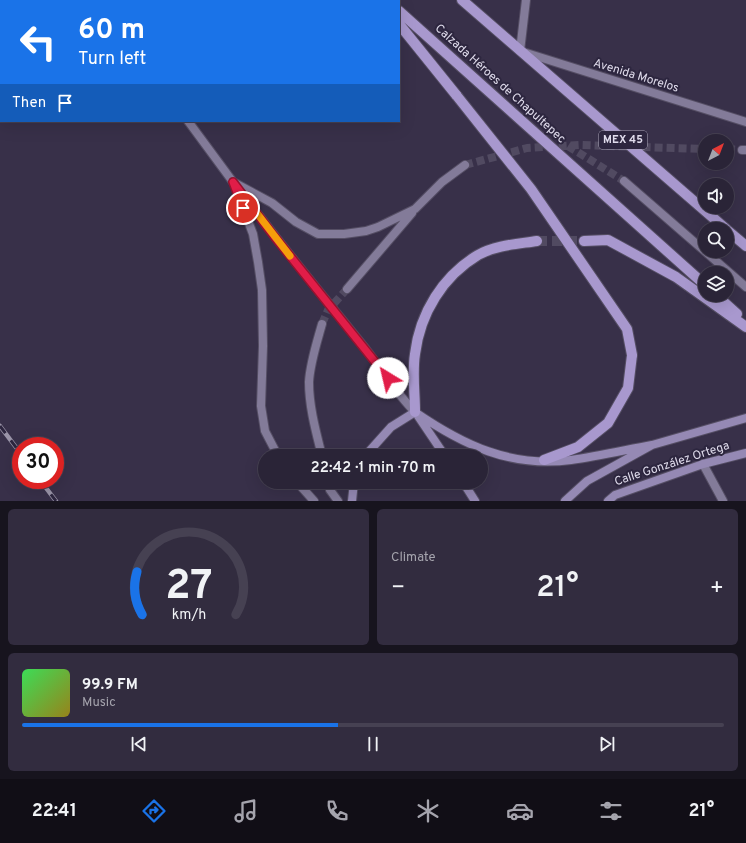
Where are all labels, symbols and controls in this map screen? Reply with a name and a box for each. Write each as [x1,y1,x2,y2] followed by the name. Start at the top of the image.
[78,13,145,49] text: 60 m
[12,16,64,68] icon: left
[431,21,569,147] street label: Calzada Héroes de Chapultepec
[78,48,146,71] text: Turn left
[591,55,681,97] street label: Avenida Morelos
[54,92,76,114] icon: arrive
[12,94,46,113] text: Then
[599,131,647,149] road number: MEX 45
[698,134,734,170] north arrow
[698,134,734,302] map controls
[698,178,734,214] button: sound
[226,191,260,225] pin
[232,197,254,219] icon: arrive
[698,222,734,258] button: search
[698,266,734,302] button: layers
[367,357,409,399] position arrow
[12,437,64,489] speed limit sign: 30
[613,438,731,490] street label: Calle González Ortega
[311,459,435,478] text: 22:42 · 1 min · 70 m
[391,550,436,566] text: Climate
[165,561,212,614] text: 27
[536,570,579,607] text: 21°
[391,575,405,602] text: −
[710,575,724,602] text: +
[171,606,206,624] text: km/h
[82,676,138,695] text: 99.9 FM
[82,695,116,711] text: Music
[128,733,150,755] icon: previous
[362,733,384,755] icon: pause
[596,733,618,755] icon: next
[140,797,168,825] icon: directions
[232,797,260,825] icon: music
[323,797,351,825] icon: phone
[414,797,442,825] icon: climate
[506,797,534,825] icon: car
[597,797,625,825] icon: filters
[32,800,77,823] text: 22:41
[689,800,714,823] text: 21°

